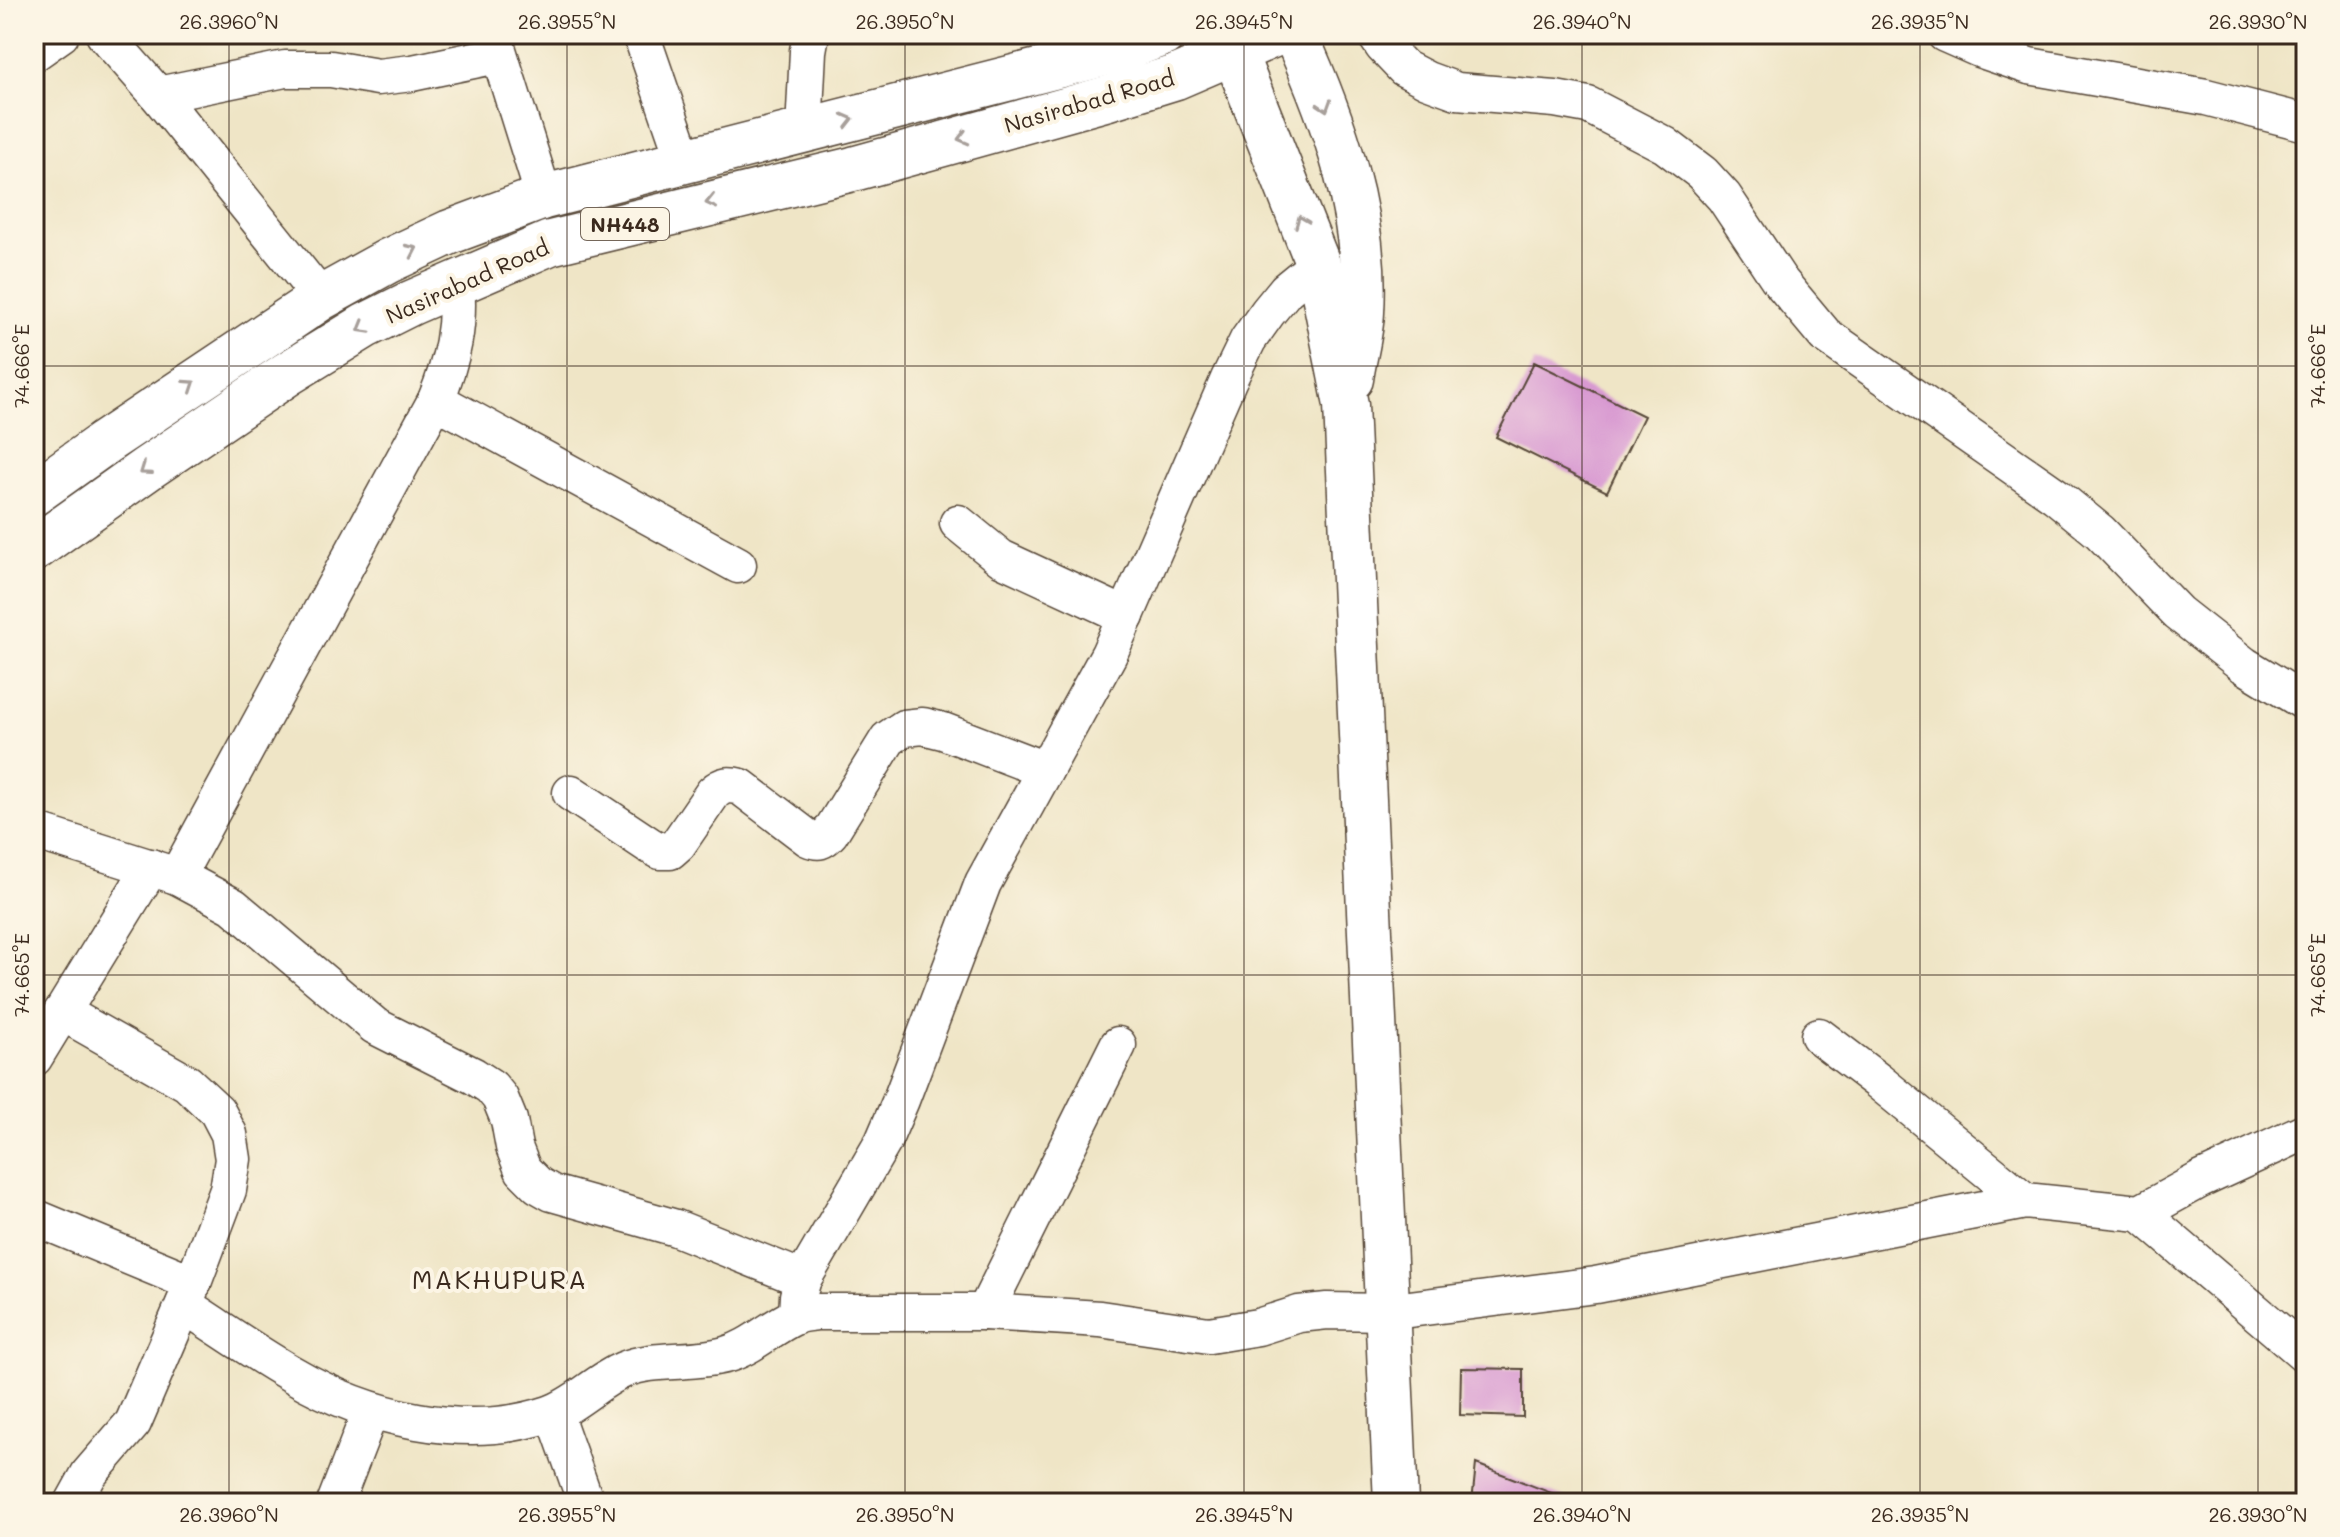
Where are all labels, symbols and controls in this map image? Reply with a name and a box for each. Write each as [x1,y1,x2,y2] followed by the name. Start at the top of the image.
[179,8,279,34] text: 26.3960°N
[518,8,616,34] text: 26.3955°N
[855,8,955,34] text: 26.3950°N
[1195,8,1293,34] text: 26.3945°N
[1532,8,1632,34] text: 26.3940°N
[1871,8,1969,34] text: 26.3935°N
[2208,8,2308,34] text: 26.3930°N
[1001,63,1177,139] street label: Nasirabad Road
[1316,98,1332,112] one-way arrow
[840,112,854,129] one-way arrow
[957,129,971,145] one-way arrow
[705,193,719,210] one-way arrow
[581,208,669,240] road number: NH448
[1294,215,1311,229] one-way arrow
[381,232,553,330] street label: Nasirabad Road
[403,244,418,260] one-way arrow
[357,318,372,334] one-way arrow
[8,324,34,408] text: 74.666°E
[2304,324,2330,408] text: 74.666°E
[182,380,196,395] one-way arrow
[140,460,154,475] one-way arrow
[8,933,34,1017] text: 74.665°E
[2304,933,2330,1017] text: 74.665°E
[412,1262,588,1296] district label: MAKHUPURA
[179,1501,279,1527] text: 26.3960°N
[518,1501,616,1527] text: 26.3955°N
[855,1501,955,1527] text: 26.3950°N
[1195,1501,1293,1527] text: 26.3945°N
[1532,1501,1632,1527] text: 26.3940°N
[1871,1501,1969,1527] text: 26.3935°N
[2208,1501,2308,1527] text: 26.3930°N

